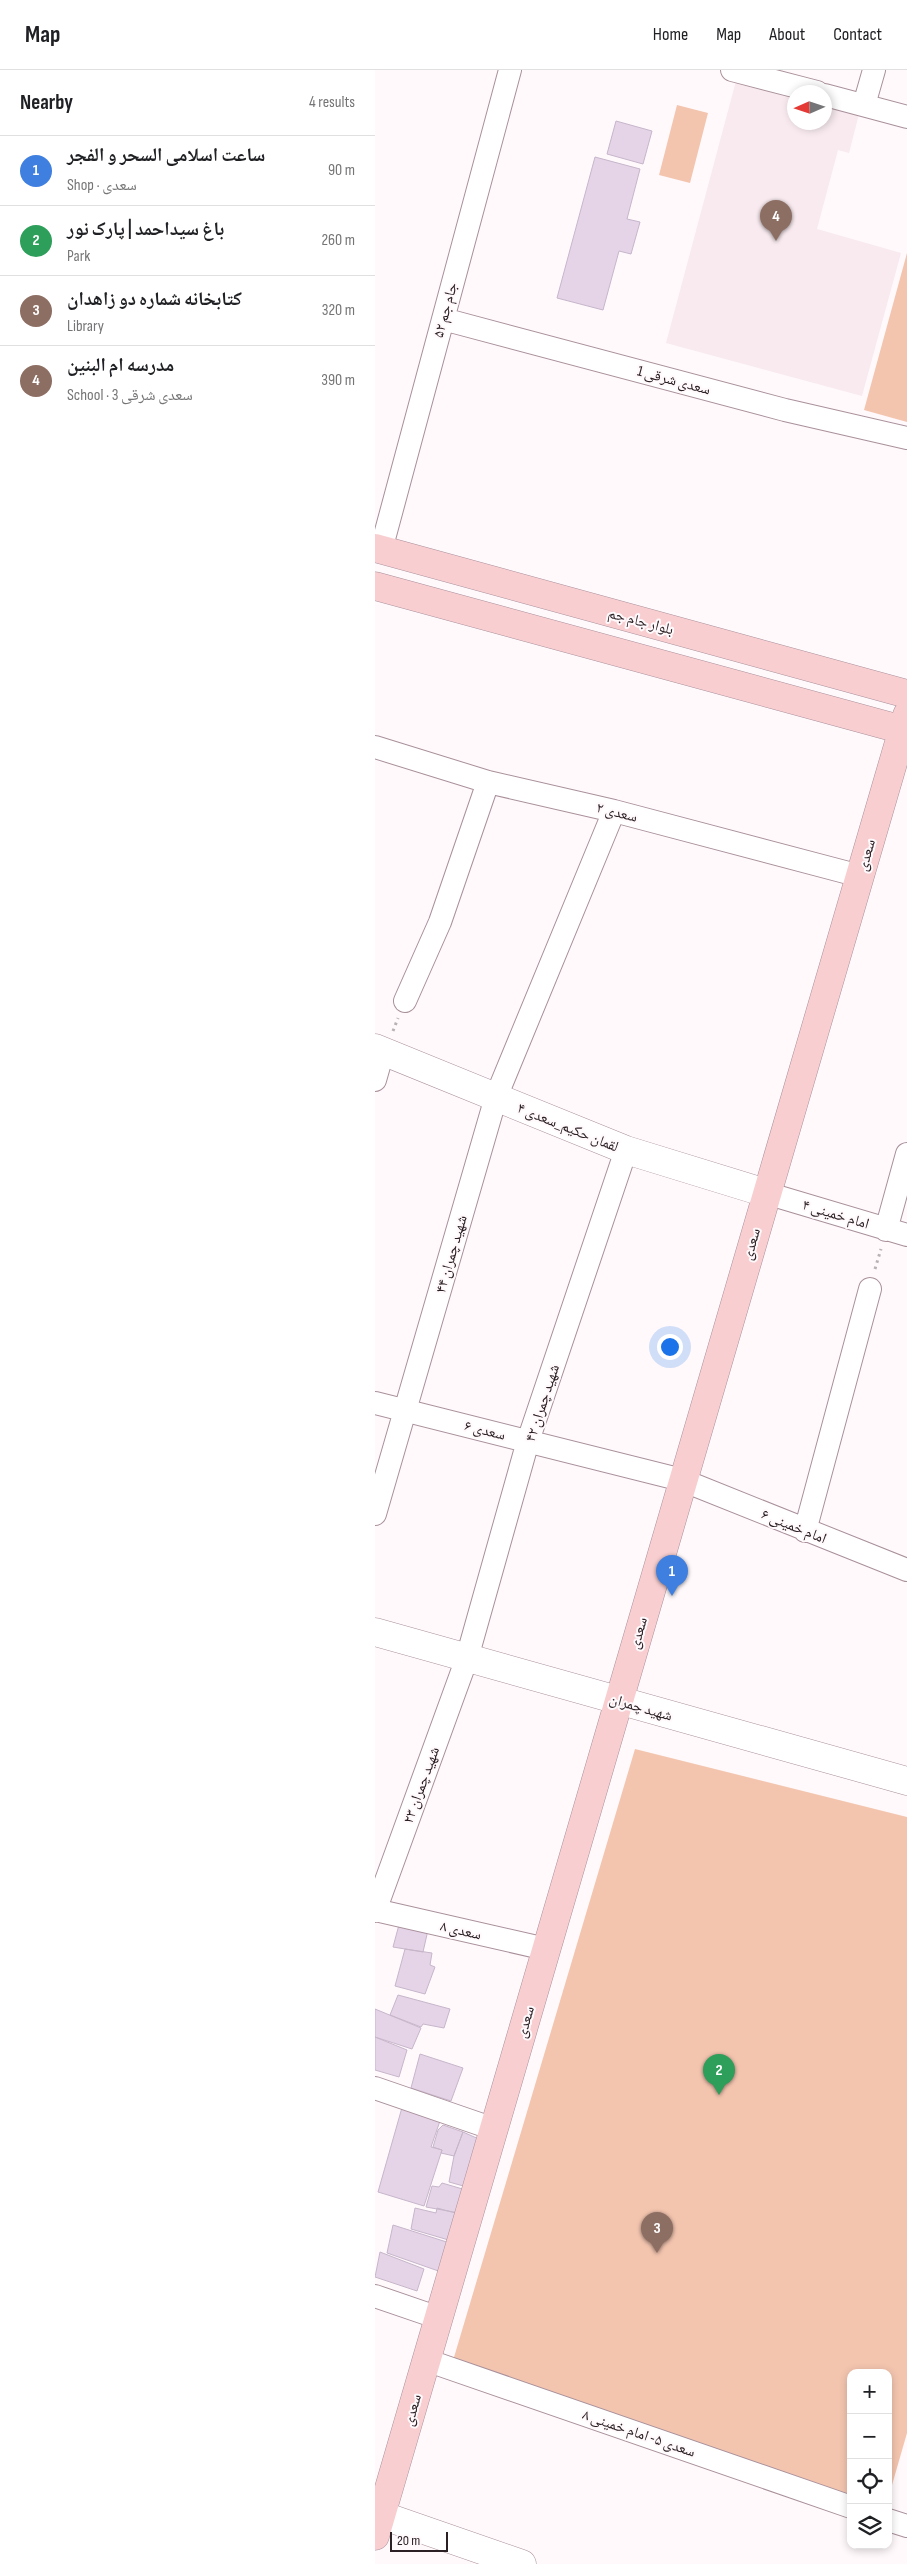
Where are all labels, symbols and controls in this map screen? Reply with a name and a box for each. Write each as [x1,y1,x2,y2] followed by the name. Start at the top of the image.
[25,20,60,49] text: Map
[653,24,688,45] text: Home
[716,24,741,45] text: Map
[769,24,805,45] text: About
[833,24,882,45] text: Contact
[787,85,832,130] north arrow
[20,90,73,115] text: Nearby
[309,93,355,112] text: 4 results
[67,144,265,167] text: ساعت اسلامی السحر و الفجر
[33,161,39,180] text: 1
[328,161,355,180] text: 90 m
[67,176,137,195] text: Shop · سعدی
[760,200,792,241] pin: 4
[67,218,224,241] text: باغ سیداحمد | پارک نور
[32,231,40,250] text: 2
[321,231,355,250] text: 260 m
[67,247,90,266] text: Park
[429,280,462,340] street label: جام جم ۵۲
[67,288,242,311] text: کتابخانه شماره دو زاهدان
[32,301,40,320] text: 3
[322,301,355,320] text: 320 m
[67,317,104,336] text: Library
[67,354,174,377] text: مدرسه ام البنین
[635,362,713,399] street label: سعدی شرقی 1
[32,371,40,390] text: 4
[321,371,355,390] text: 390 m
[67,386,193,405] text: School · سعدی شرقی 3
[606,604,676,639] street label: بلوار جام جم
[594,798,639,827] street label: سعدی ۲
[853,837,880,873] street label: سعدی
[514,1099,621,1156] street label: لقمان حکیم_سعدی ۴
[800,1195,872,1234] street label: امام خمینی ۴
[431,1213,472,1295] street label: شهید چمران ۴۴
[738,1226,765,1262] street label: سعدی
[657,1334,683,1360] your location
[521,1362,564,1444] street label: شهید چمران ۴۲
[462,1416,507,1445] street label: سعدی ۶
[758,1505,829,1548] street label: امام خمینی ۶
[656,1555,688,1596] pin: 1
[625,1615,652,1651] street label: سعدی
[607,1689,675,1726] street label: شهید چمران
[399,1744,444,1826] street label: شهید چمران ۲۳
[438,1917,483,1944] street label: سعدی ۸
[512,2004,539,2040] street label: سعدی
[703,2054,735,2095] pin: 2
[641,2212,673,2253] pin: 3
[847,2369,892,2549] map controls
[847,2369,892,2414] button: +
[399,2392,426,2428] street label: سعدی
[580,2405,698,2462] street label: سعدی ۵- امام خمینی ۸
[847,2414,892,2459] button: −
[847,2459,892,2504] button: locate
[847,2504,892,2549] button: layers
[390,2529,447,2552] scale bar
[397,2532,420,2549] text: 20 m

